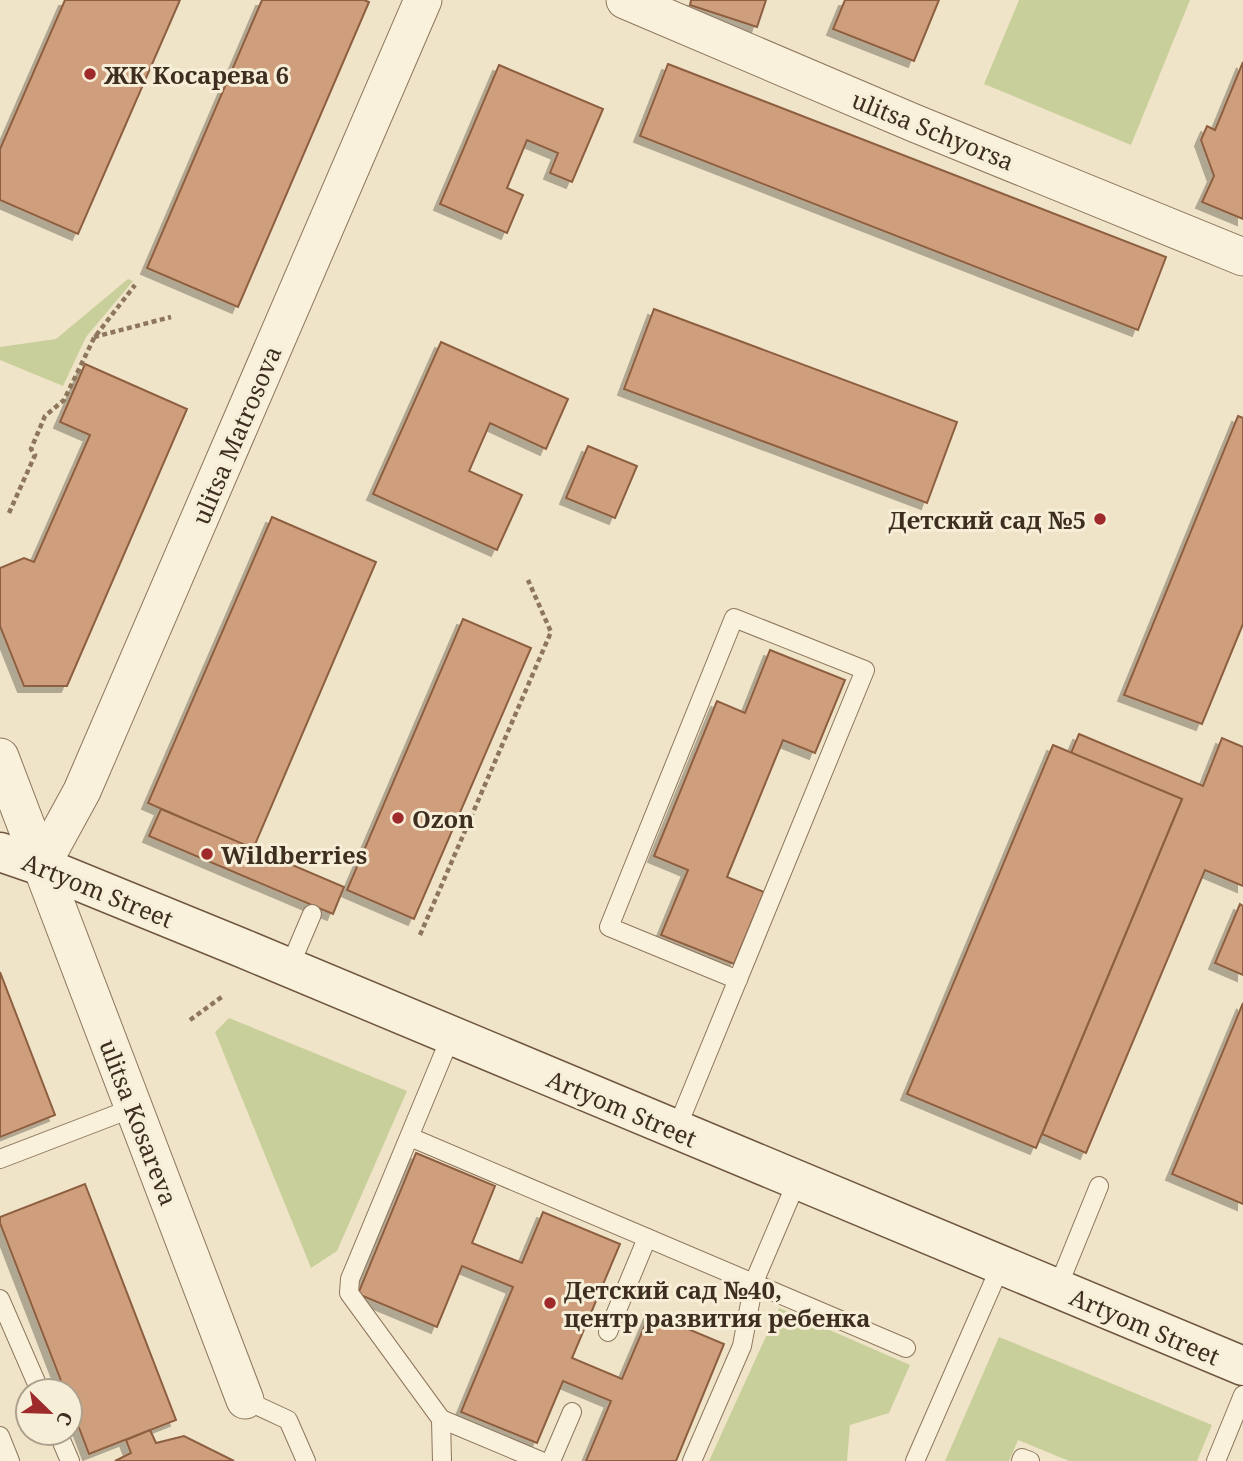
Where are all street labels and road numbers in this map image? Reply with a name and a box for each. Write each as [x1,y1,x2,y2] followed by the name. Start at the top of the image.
[847,82,1019,178] street label: ulitsa Schyorsa
[183,341,289,529] street label: ulitsa Matrosova
[18,845,178,935] street label: Artyom Street
[92,1034,186,1210] street label: ulitsa Kosareva
[542,1062,702,1154] street label: Artyom Street
[1065,1280,1225,1372] street label: Artyom Street

